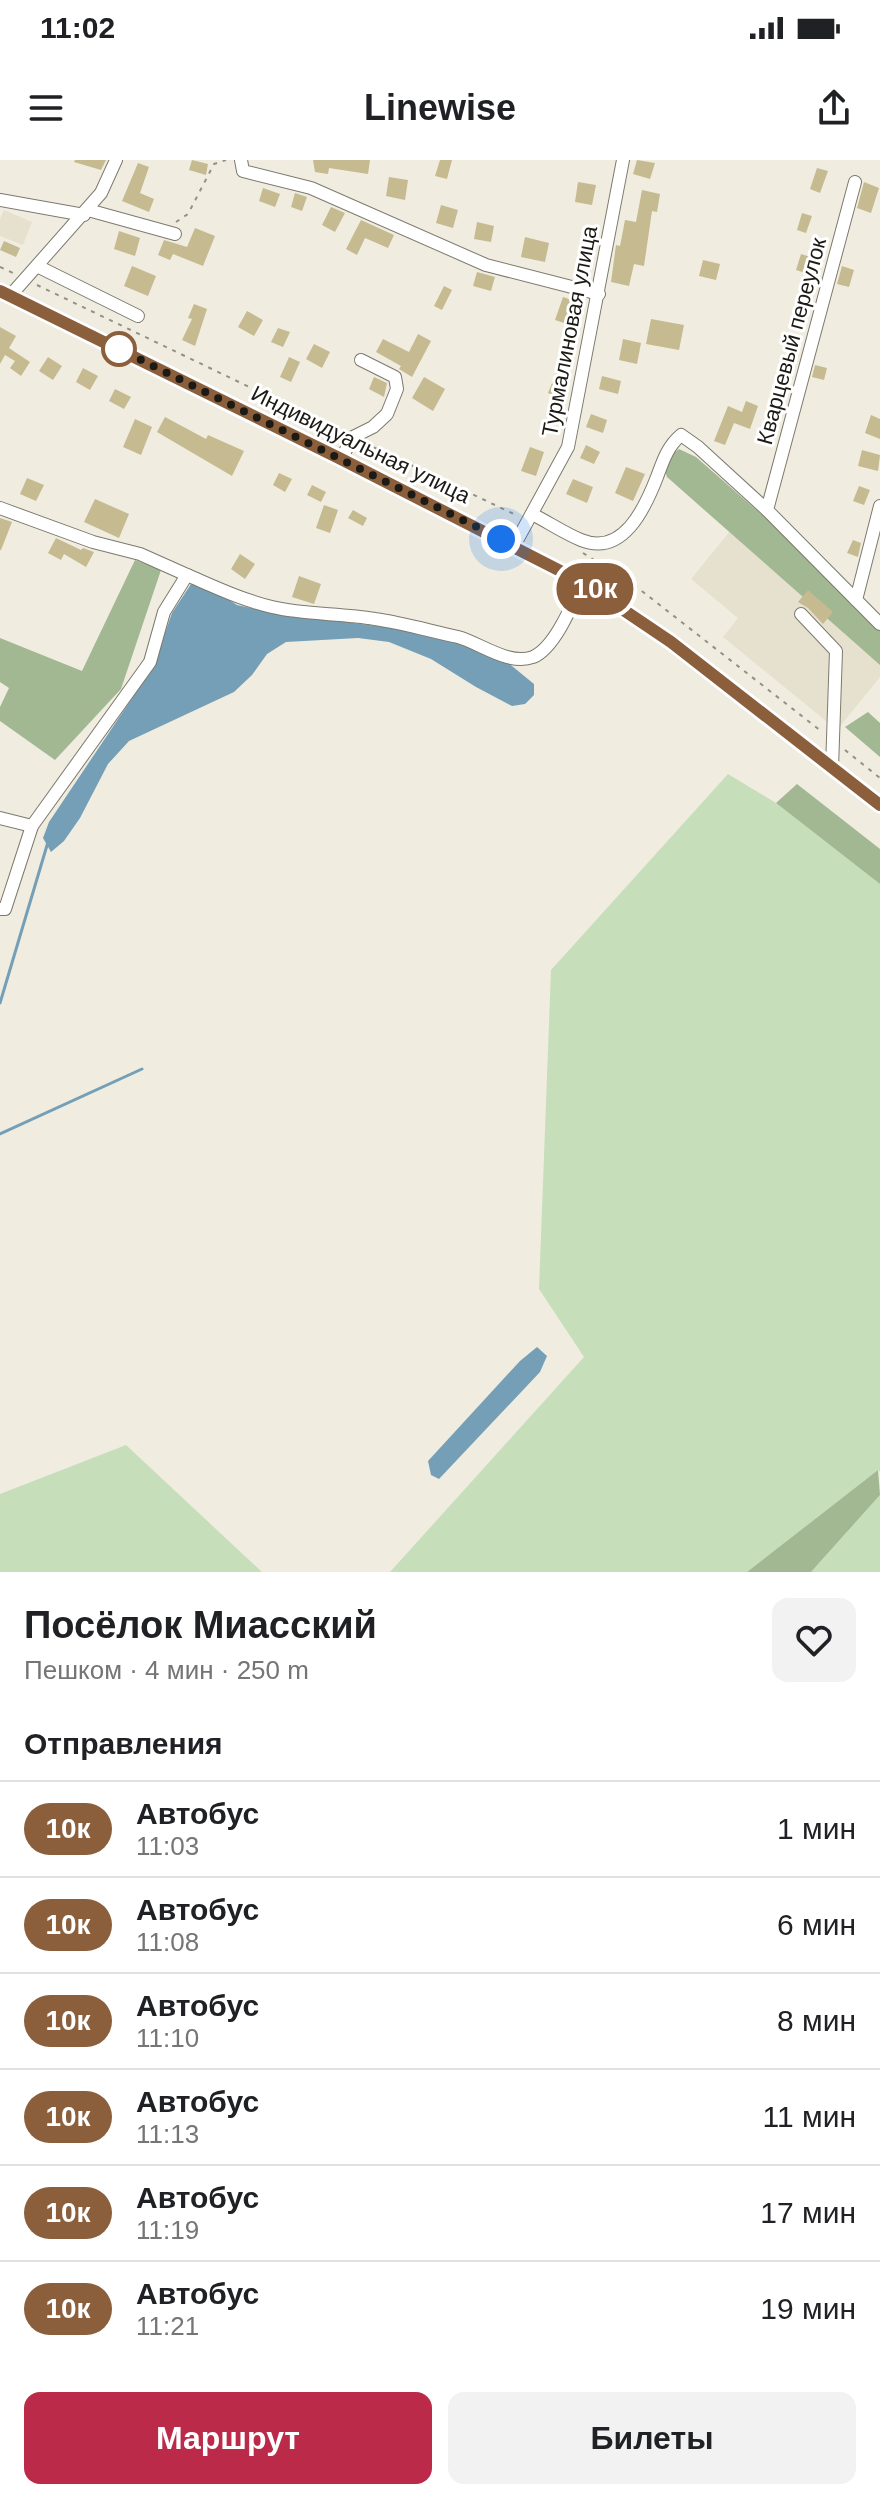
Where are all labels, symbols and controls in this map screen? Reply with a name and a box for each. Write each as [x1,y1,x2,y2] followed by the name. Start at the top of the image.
[40,11,115,44] text: 11:02
[24,86,68,130] icon: menu
[812,86,856,130] icon: share
[364,87,516,128] text: Linewise
[537,223,602,439] street label: Турмалиновая улица
[752,235,831,447] street label: Кварцевый переулок
[102,332,136,366] unlabelled marker
[247,381,475,509] street label: Индивидуальная улица
[481,519,521,559] your location
[549,563,641,615] line badge: 10к
[572,573,618,604] text: 10к
[772,1598,856,1682] button: heart
[24,1604,377,1646] text: Посёлок Миасский
[24,1655,309,1685] text: Пешком · 4 мин · 250 m
[24,1727,223,1760] text: Отправления
[136,1797,259,1830] text: Автобус
[777,1812,856,1845] text: 1 мин
[45,1813,91,1844] text: 10к
[136,1831,199,1861] text: 11:03
[136,1893,259,1926] text: Автобус
[777,1908,856,1941] text: 6 мин
[45,1909,91,1940] text: 10к
[136,1927,199,1957] text: 11:08
[136,1989,259,2022] text: Автобус
[777,2004,856,2037] text: 8 мин
[45,2005,91,2036] text: 10к
[136,2023,199,2053] text: 11:10
[136,2085,259,2118] text: Автобус
[763,2100,856,2133] text: 11 мин
[45,2101,91,2132] text: 10к
[136,2119,199,2149] text: 11:13
[136,2181,259,2214] text: Автобус
[760,2196,856,2229] text: 17 мин
[45,2197,91,2228] text: 10к
[136,2215,199,2245] text: 11:19
[136,2277,259,2310] text: Автобус
[760,2292,856,2325] text: 19 мин
[45,2293,91,2324] text: 10к
[136,2311,199,2341] text: 11:21
[24,2392,432,2484] button: Маршрут
[448,2392,856,2484] button: Билеты

